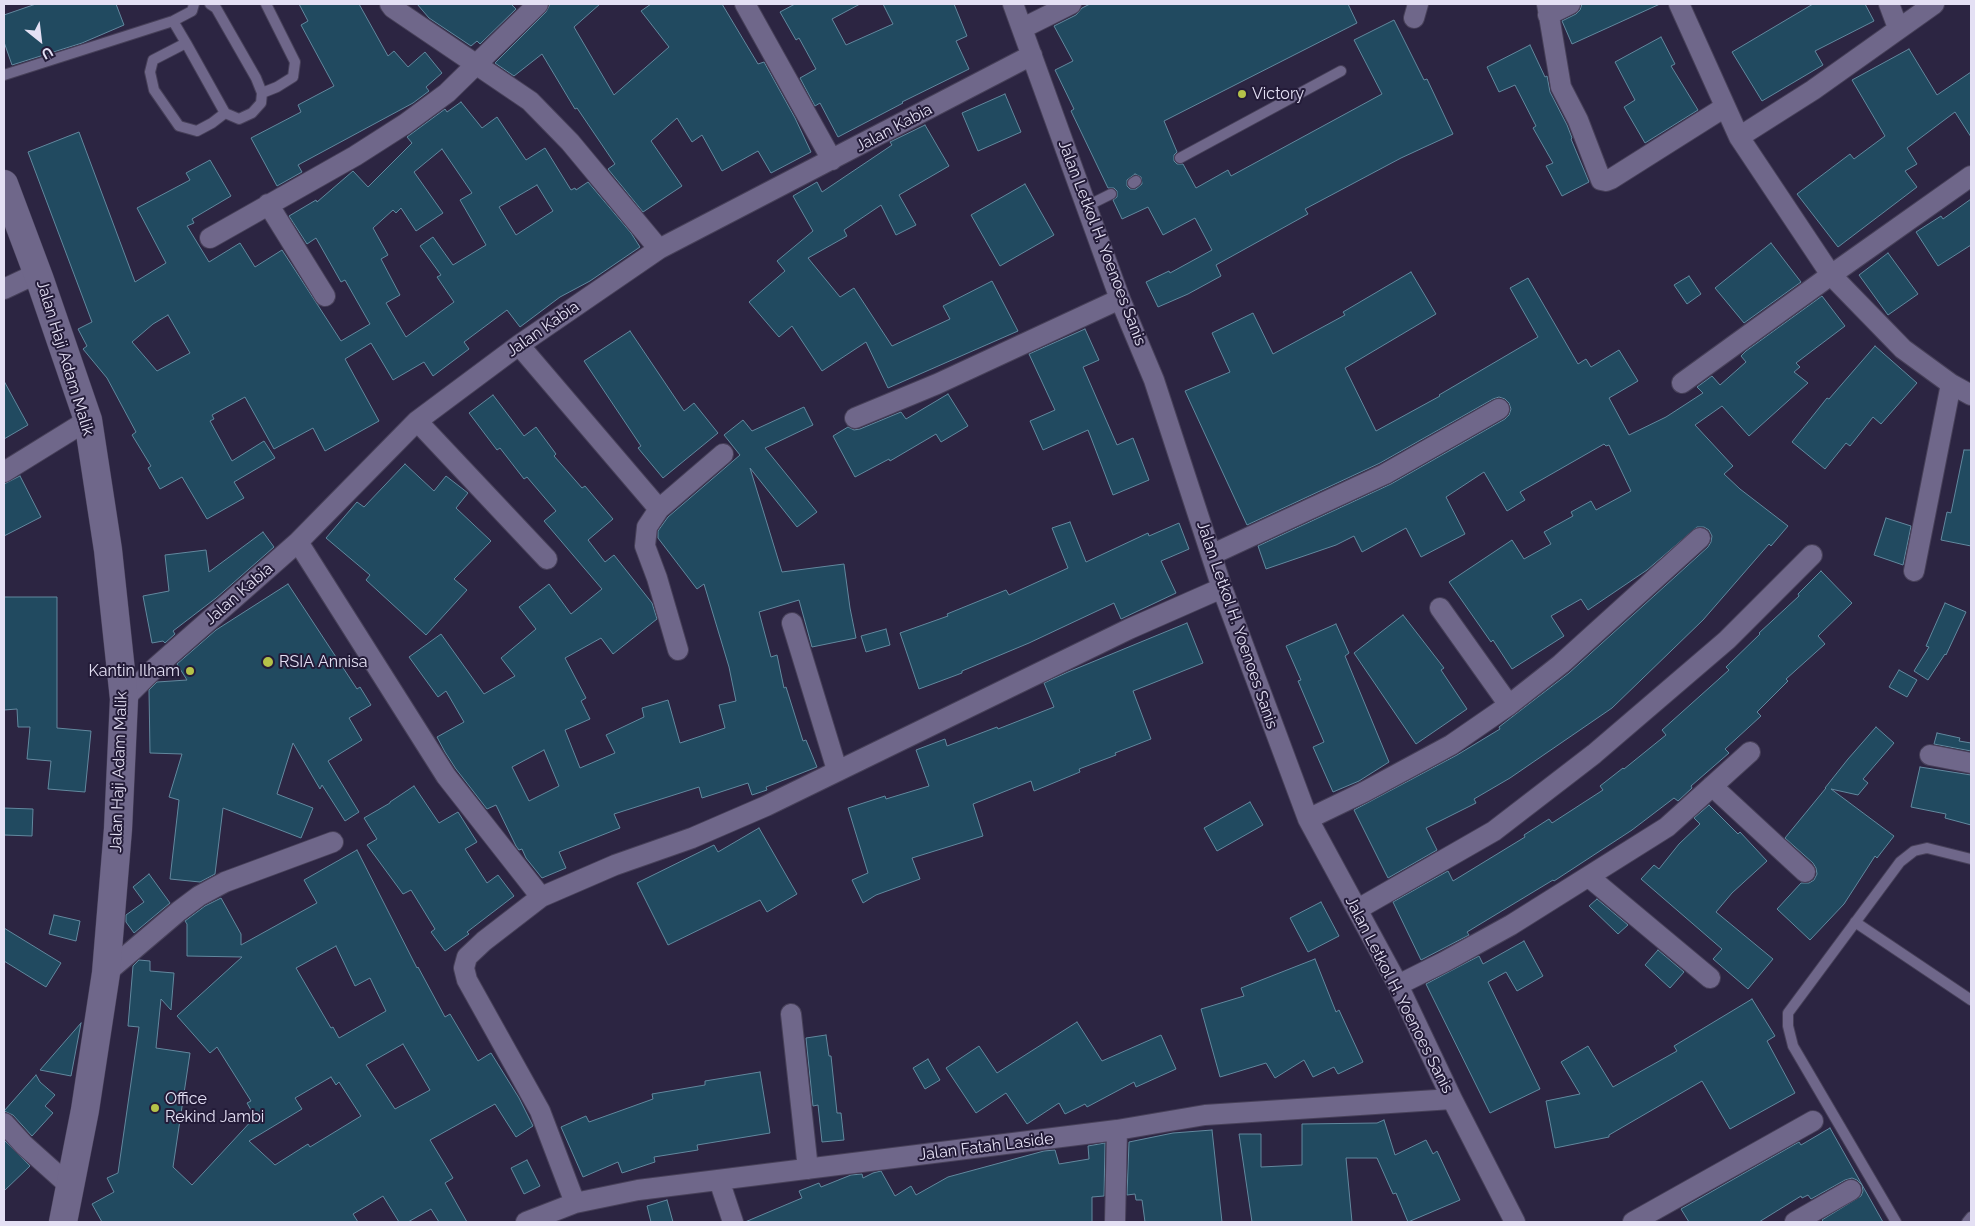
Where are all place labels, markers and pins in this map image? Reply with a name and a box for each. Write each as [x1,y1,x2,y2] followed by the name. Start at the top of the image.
[1252,84,1304,104] place label: Victory
[1236,88,1248,100] marker: Victory
[279,652,367,672] place label: RSIA Annisa
[261,655,275,669] marker: RSIA Annisa
[88,661,180,681] place label: Kantin Ilham
[184,665,196,677] marker: Kantin Ilham
[165,1089,264,1127] place label: Office Rekind Jambi
[149,1102,161,1114] marker: Office Rekind Jambi

